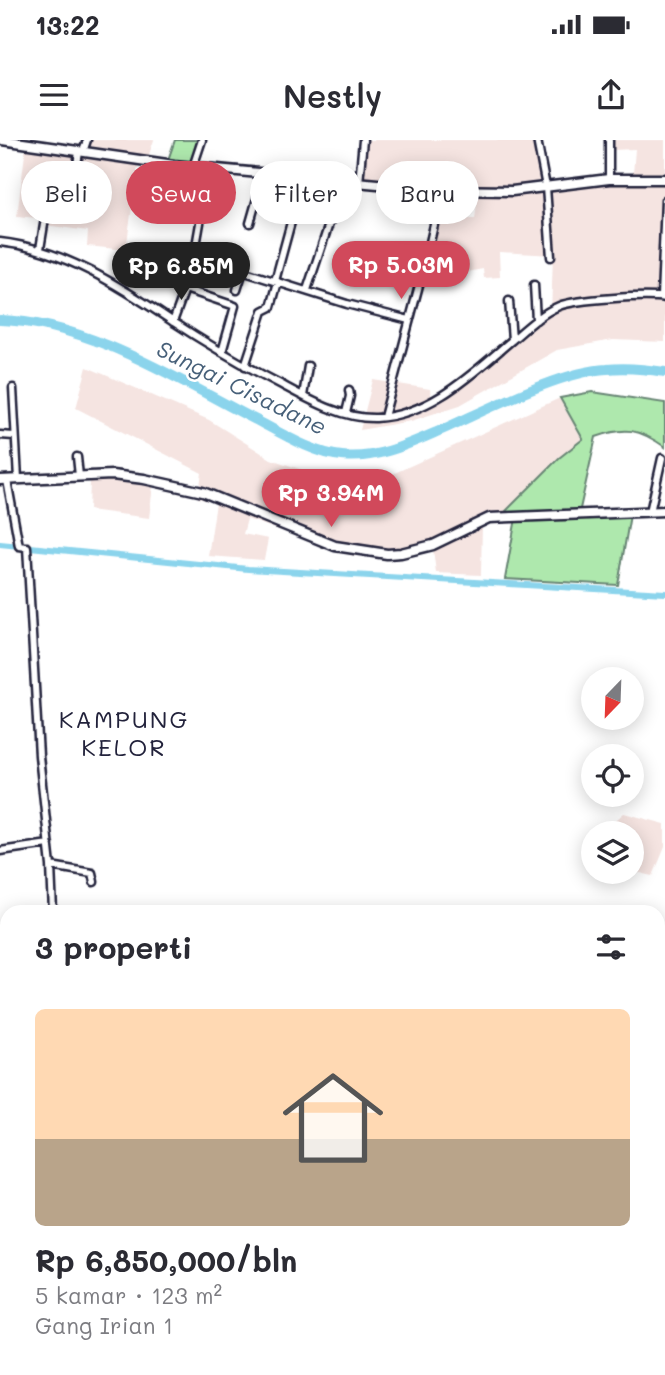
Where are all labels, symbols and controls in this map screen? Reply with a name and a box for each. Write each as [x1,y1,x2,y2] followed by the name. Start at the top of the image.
[35,8,99,42] text: 13:22
[283,74,382,116] text: Nestly
[35,76,73,114] icon: menu
[592,76,630,114] icon: share
[21,161,112,224] chip: Beli
[126,161,236,224] chip: Sewa
[250,161,362,224] chip: Filter
[376,161,479,224] chip: Baru
[109,242,253,302] pin: Rp 6.85M
[329,242,473,301] pin: Rp 5.03M
[348,249,454,279] text: Rp 5.03M
[128,250,234,280] text: Rp 6.85M
[152,333,332,441] water label: Sungai Cisadane
[259,470,403,529] pin: Rp 3.94M
[278,477,384,507] text: Rp 3.94M
[581,667,644,730] north arrow
[581,667,644,884] map controls
[59,703,189,762] district label: KAMPUNG KELOR
[581,744,644,807] button: locate
[581,821,644,884] button: layers
[35,927,192,967] text: 3 properti
[592,928,630,966] icon: filters
[270,1055,396,1181] icon: home
[35,1240,297,1280] text: Rp 6,850,000/bln
[35,1280,222,1310] text: 5 kamar · 123 m²
[35,1310,173,1340] text: Gang Irian 1

